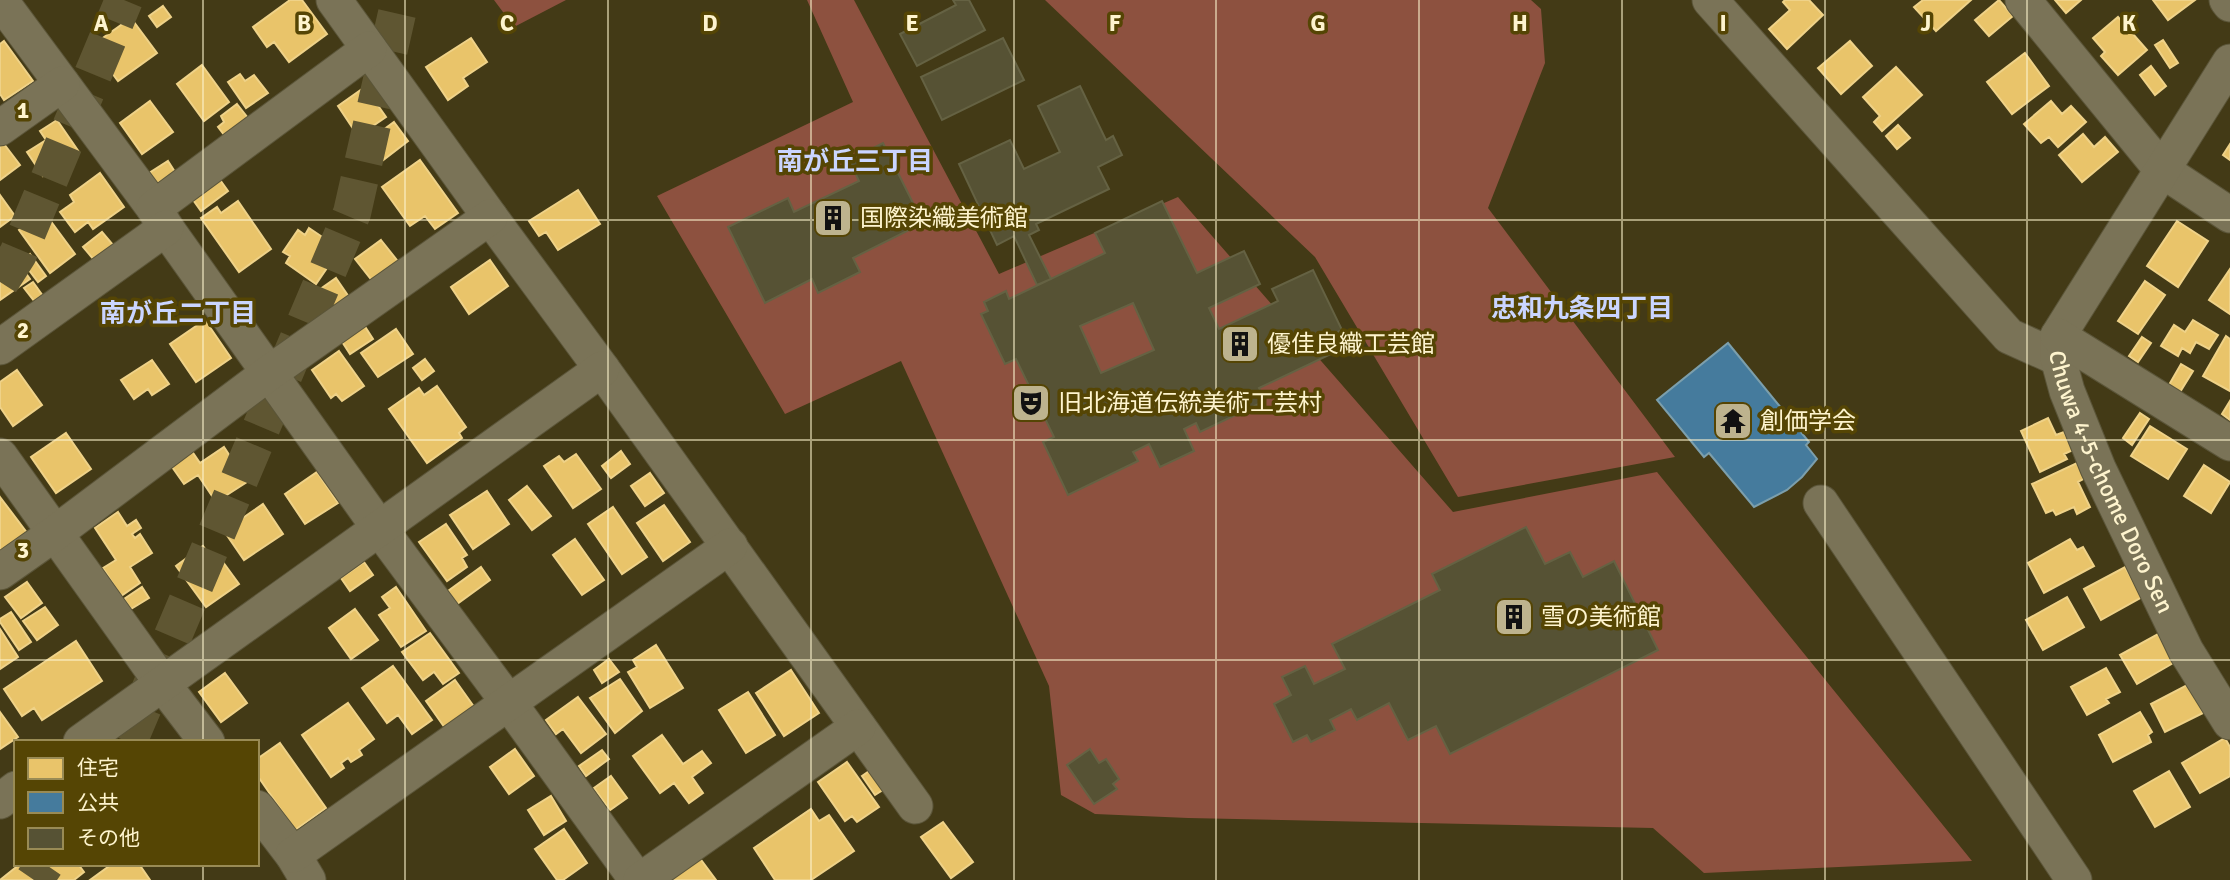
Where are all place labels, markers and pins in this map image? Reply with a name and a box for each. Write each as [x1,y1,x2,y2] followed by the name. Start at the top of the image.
[812,197,854,239] building icon: 国際染織美術館
[860,203,1028,233] place label: 国際染織美術館
[1219,323,1261,365] building icon: 優佳良織工芸館
[1267,329,1435,359] place label: 優佳良織工芸館
[1010,382,1052,424] theatre icon: 旧北海道伝統美術工芸村
[1058,388,1322,418] place label: 旧北海道伝統美術工芸村
[1712,400,1754,442] temple icon: 創価学会
[1760,406,1856,436] place label: 創価学会
[1493,596,1535,638] building icon: 雪の美術館
[1541,602,1661,632] place label: 雪の美術館

